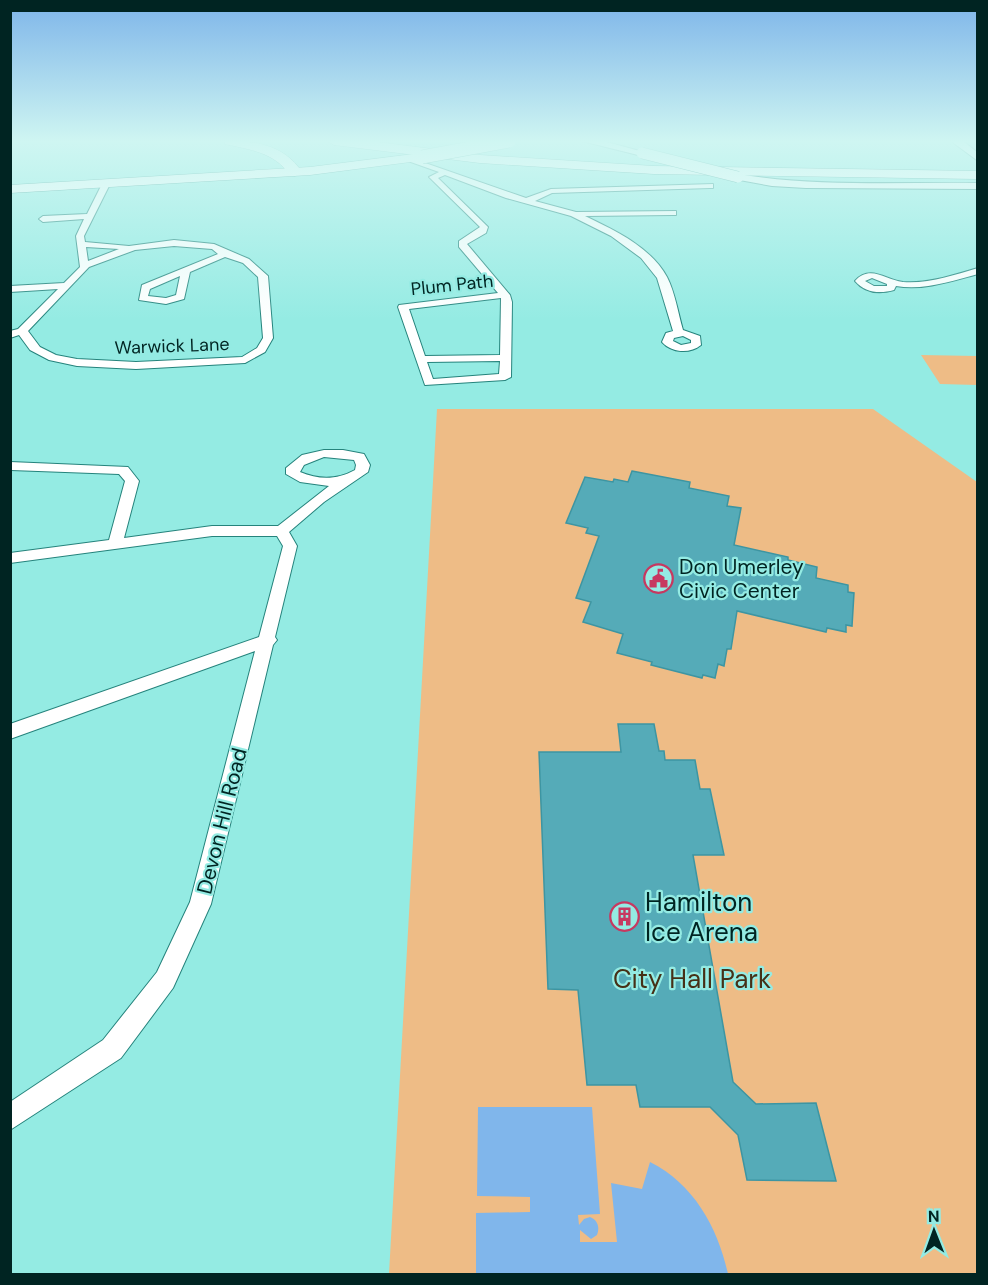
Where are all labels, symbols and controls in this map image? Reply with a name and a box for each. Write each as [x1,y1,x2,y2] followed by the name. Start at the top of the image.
[410,269,494,301] street label: Plum Path
[114,332,230,360] street label: Warwick Lane
[679,553,804,605] place label: Don Umerley Civic Center
[642,563,674,595] public building icon: Don Umerley Civic Center
[190,745,254,897] street label: Devon Hill Road
[645,885,758,949] place label: Hamilton Ice Arena
[608,901,640,933] building icon: Hamilton Ice Arena
[613,962,771,996] park label: City Hall Park
[904,1201,964,1261] north arrow
[928,1206,940,1227] text: N

